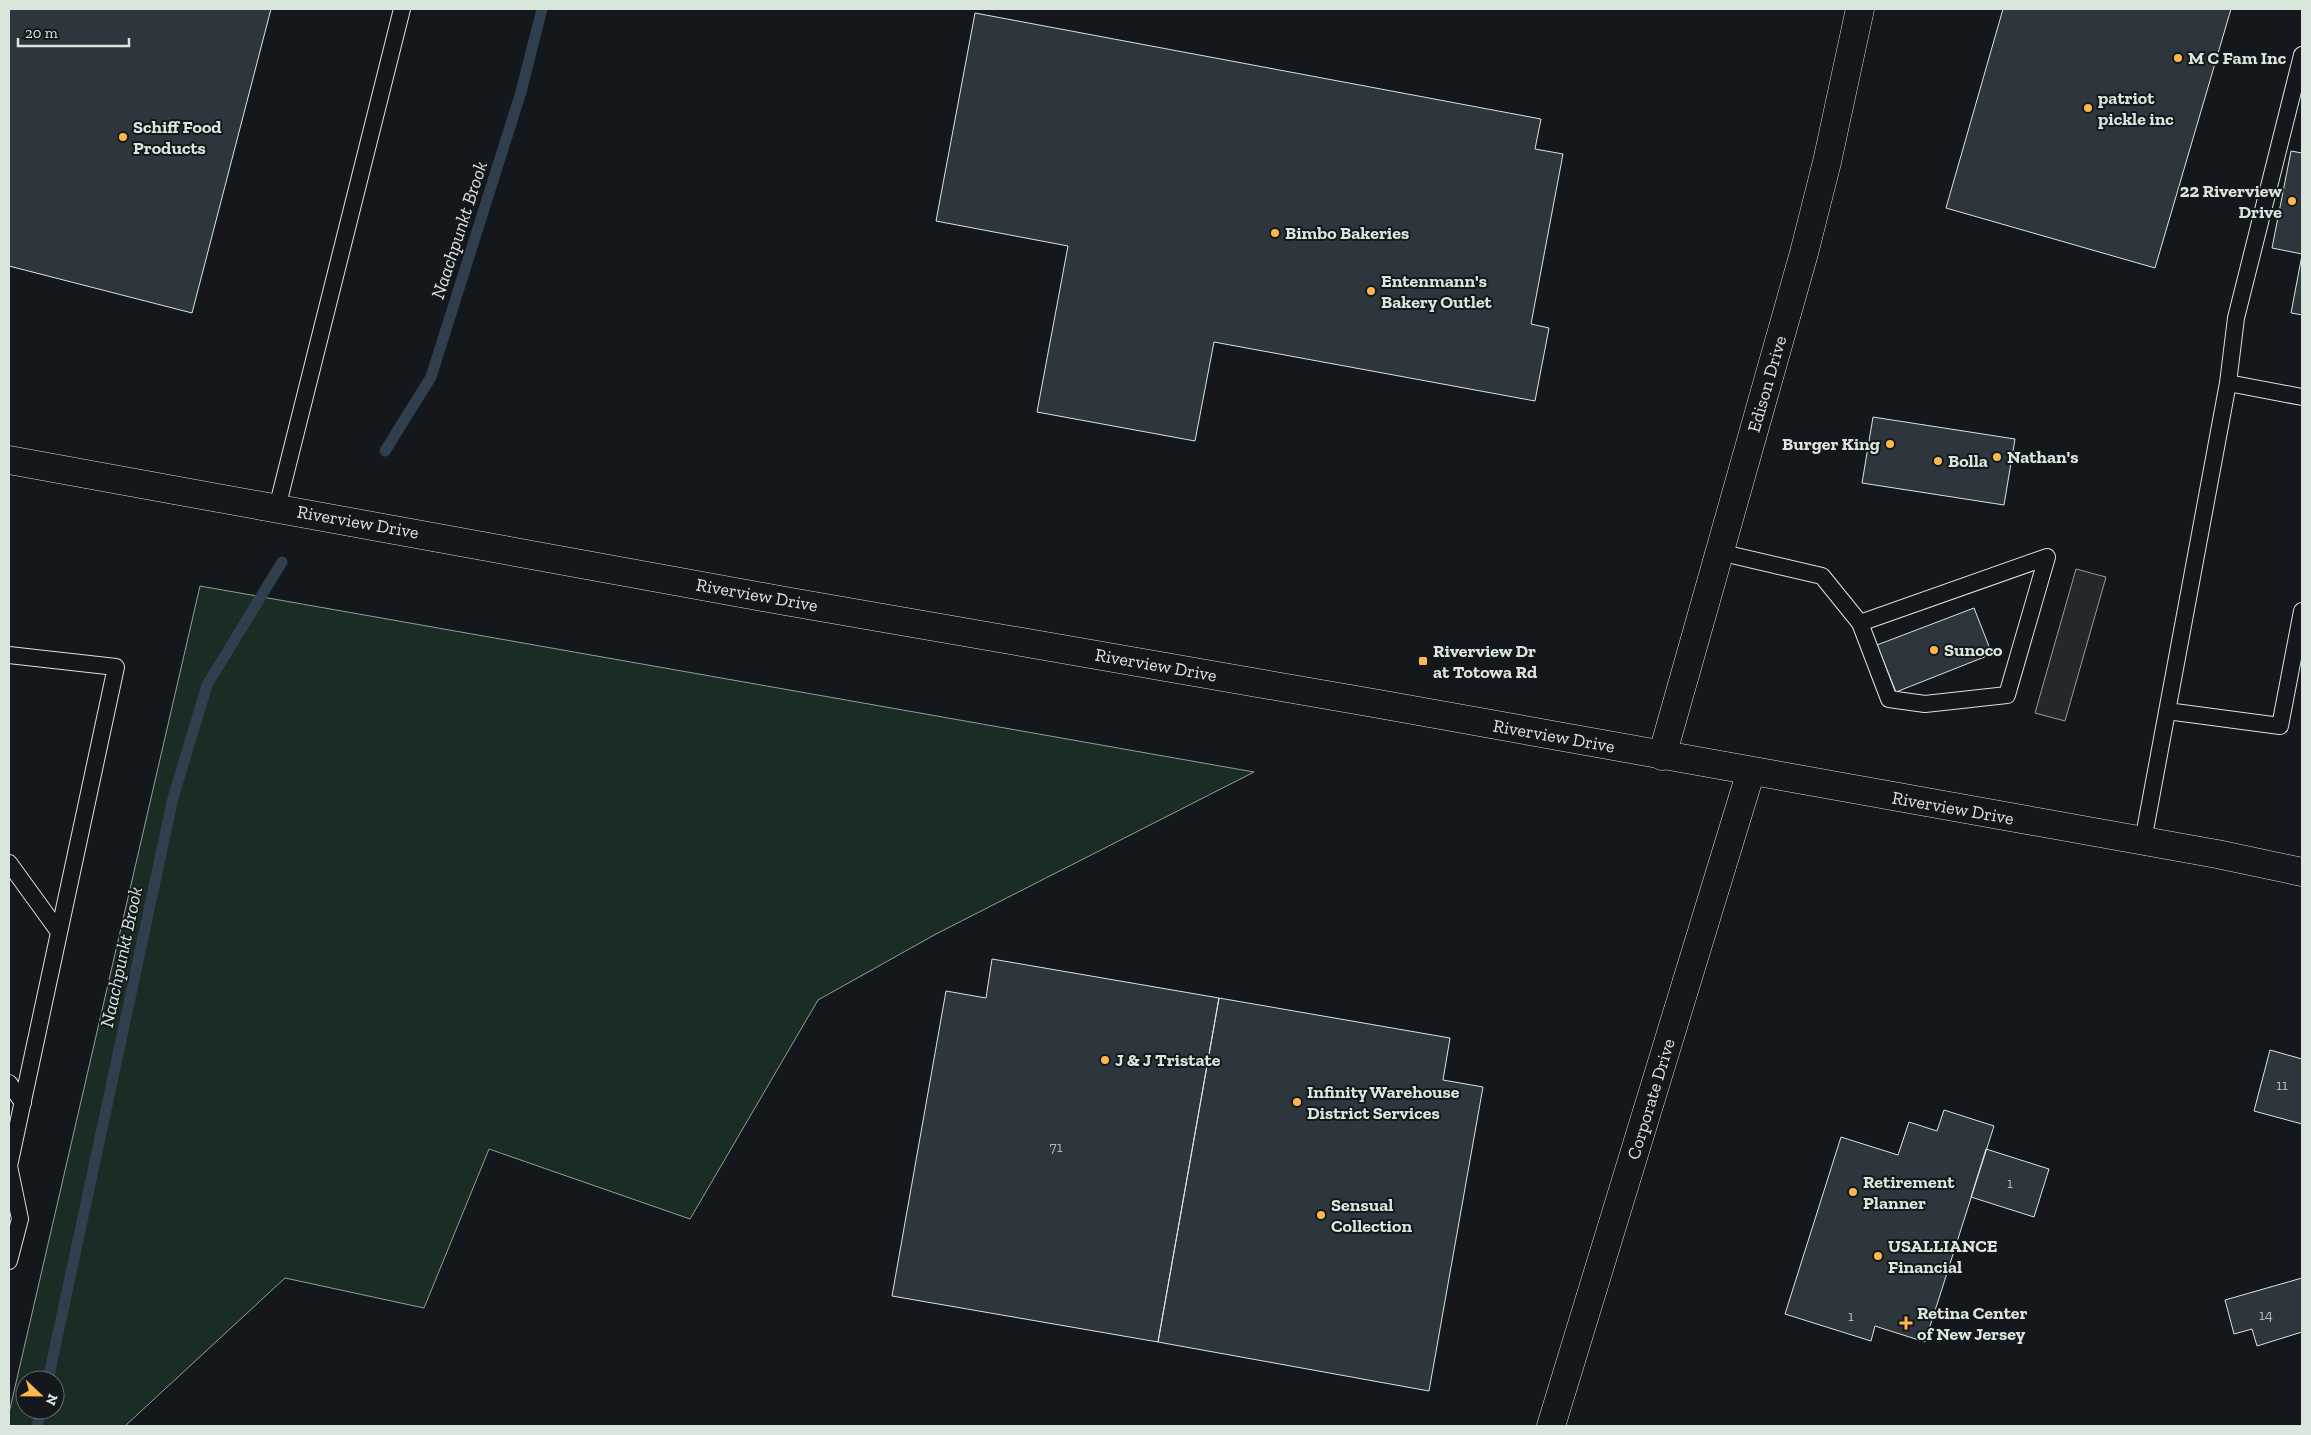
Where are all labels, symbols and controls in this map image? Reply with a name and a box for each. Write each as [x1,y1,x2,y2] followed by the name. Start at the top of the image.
[18,15,129,47] scale bar
[25,24,58,42] text: 20 m
[2188,47,2287,69] place label: M C Fam Inc
[2172,52,2184,64] marker: M C Fam Inc
[2098,87,2174,130] place label: patriot pickle inc
[2082,102,2094,114] marker: patriot pickle inc
[133,116,222,159] place label: Schiff Food Products
[117,131,129,143] marker: Schiff Food Products
[426,158,492,302] water label: Naachpunkt Brook
[2180,180,2282,223] place label: 22 Riverview Drive
[2286,195,2298,207] marker: 22 Riverview Drive
[1285,222,1409,244] place label: Bimbo Bakeries
[1269,227,1281,239] marker: Bimbo Bakeries
[1381,270,1493,313] place label: Entenmann's Bakery Outlet
[1365,285,1377,297] marker: Entenmann's Bakery Outlet
[1743,333,1791,435] street label: Edison Drive
[1782,433,1880,455] place label: Burger King
[1884,438,1896,450] marker: Burger King
[2007,446,2079,468] place label: Nathan's
[1948,450,1988,472] place label: Bolla
[1991,451,2003,463] marker: Nathan's
[1932,455,1944,467] marker: Bolla
[295,500,421,544] street label: Riverview Drive
[694,573,820,617] street label: Riverview Drive
[1944,639,2003,661] place label: Sunoco
[1433,640,1538,683] place label: Riverview Dr at Totowa Rd
[1093,643,1219,687] street label: Riverview Drive
[1928,644,1940,656] marker: Sunoco
[1417,655,1429,667] marker: Riverview Dr at Totowa Rd
[1491,714,1617,758] street label: Riverview Drive
[1890,786,2016,830] street label: Riverview Drive
[95,884,147,1030] water label: Naachpunkt Brook
[1622,1036,1680,1162] street label: Corporate Drive
[1115,1049,1221,1071] place label: J & J Tristate
[1099,1054,1111,1066] marker: J & J Tristate
[2276,1076,2288,1094] house number: 11
[1307,1081,1460,1124] place label: Infinity Warehouse District Services
[1291,1096,1303,1108] marker: Infinity Warehouse District Services
[1050,1138,1063,1156] house number: 71
[1863,1171,1955,1214] place label: Retirement Planner
[2007,1174,2013,1192] house number: 1
[1847,1186,1859,1198] marker: Retirement Planner
[1331,1194,1412,1237] place label: Sensual Collection
[1315,1209,1327,1221] marker: Sensual Collection
[1888,1235,1998,1278] place label: USALLIANCE Financial
[1872,1250,1884,1262] marker: USALLIANCE Financial
[1917,1302,2028,1345] place label: Retina Center of New Jersey
[2259,1306,2273,1324] house number: 14
[1848,1307,1854,1325] house number: 1
[1899,1316,1913,1330] marker: Retina Center of New Jersey
[15,1370,65,1420] north arrow
[42,1392,61,1408] text: N

